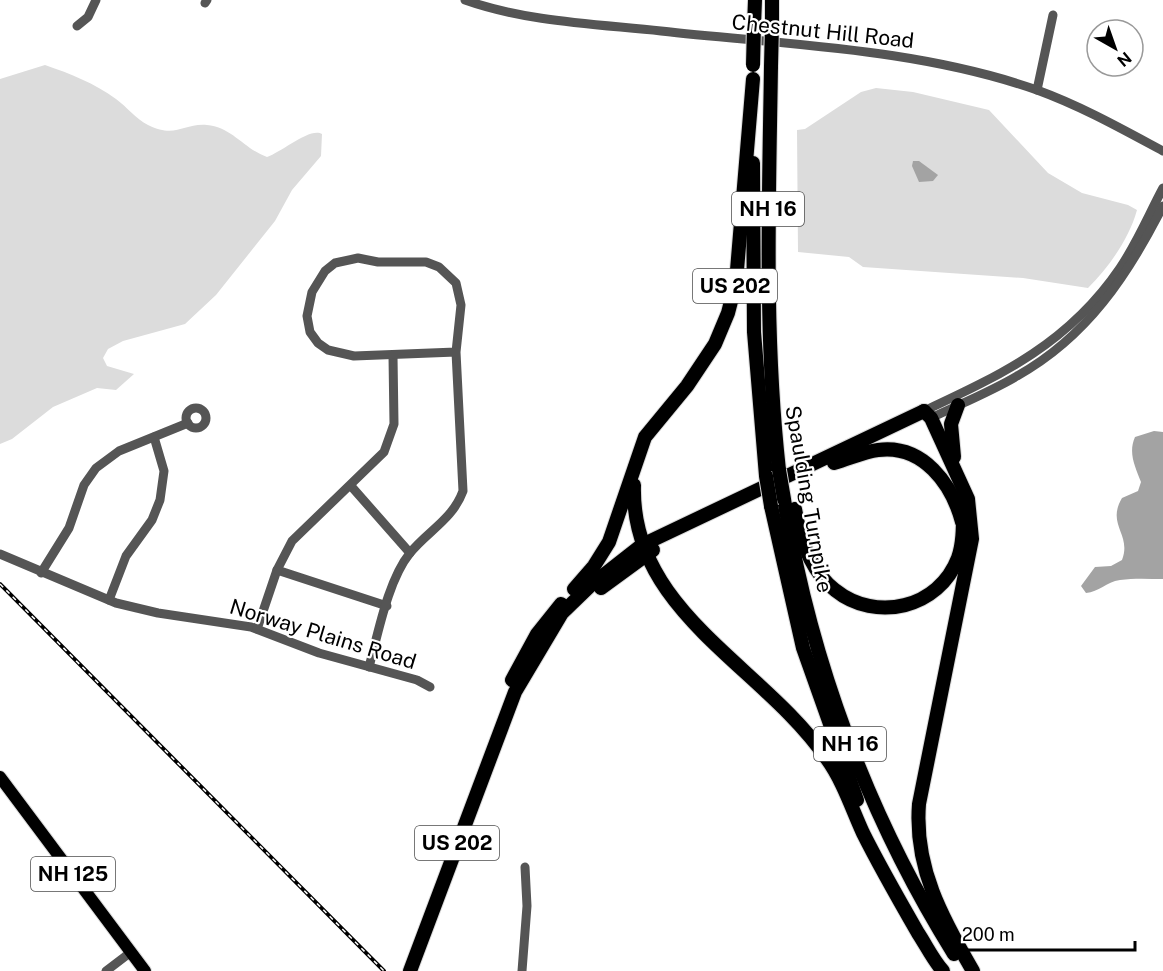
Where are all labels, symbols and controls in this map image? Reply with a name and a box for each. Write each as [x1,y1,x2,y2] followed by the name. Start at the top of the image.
[731,9,915,53] street label: Chestnut Hill Road
[1085,18,1145,78] north arrow
[1113,48,1135,70] text: N
[732,192,804,226] road number: NH 16
[693,269,777,303] road number: US 202
[780,404,838,594] street label: Spaulding Turnpike
[227,594,419,674] street label: Norway Plains Road
[814,727,886,761] road number: NH 16
[415,826,499,860] road number: US 202
[31,857,115,891] road number: NH 125
[953,914,1134,952] scale bar
[962,924,1015,945] text: 200 m

